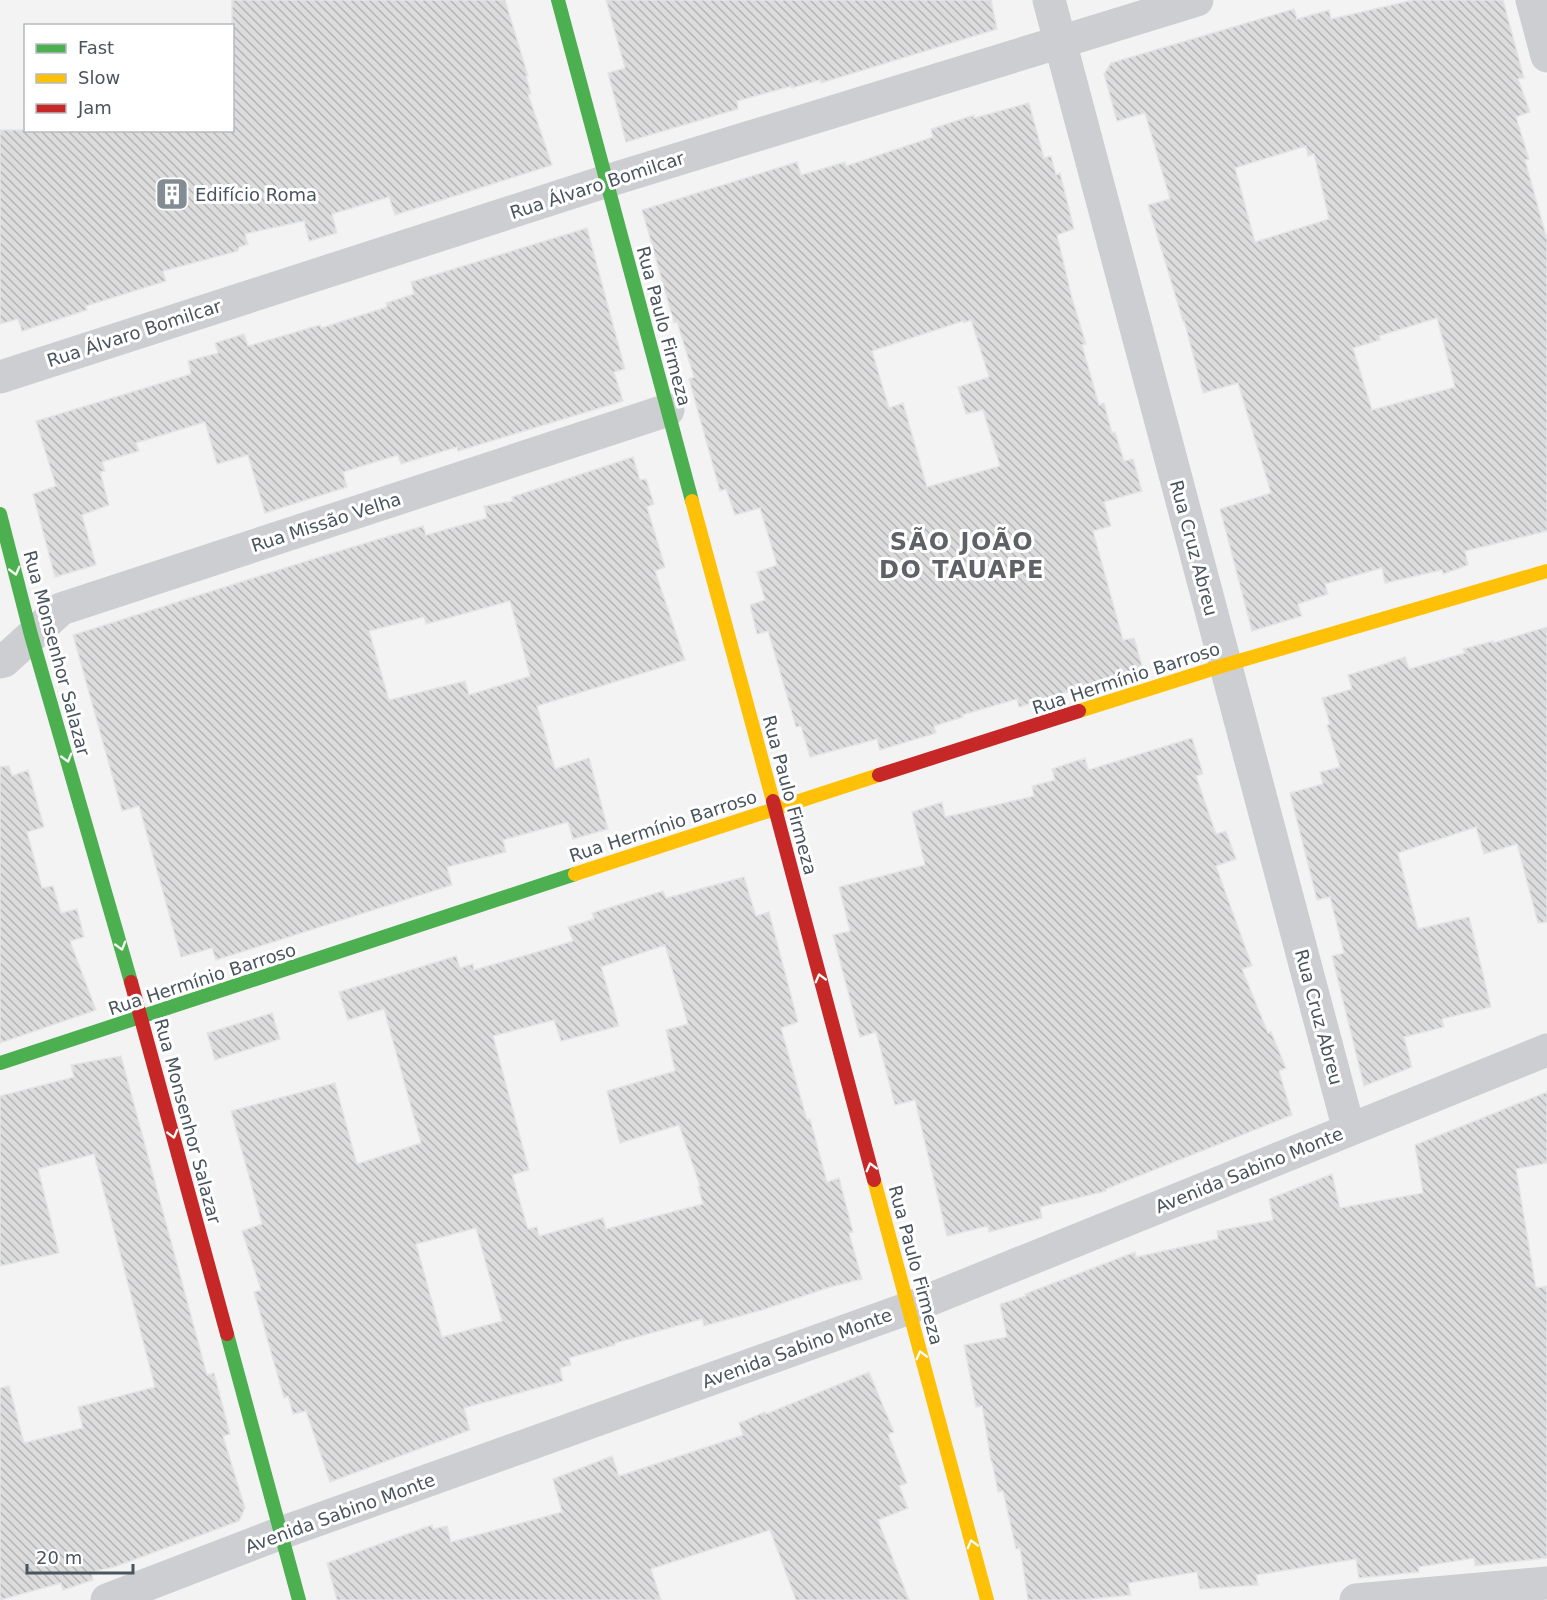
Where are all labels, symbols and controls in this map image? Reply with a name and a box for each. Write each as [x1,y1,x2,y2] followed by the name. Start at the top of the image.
[24,24,234,132] legend
[78,37,114,58] text: Fast
[78,67,120,88] text: Slow
[77,97,112,118] text: Jam
[507,147,687,223] street label: Rua Álvaro Bomilcar
[154,176,190,212] building icon: Edifício Roma
[195,184,317,205] place label: Edifício Roma
[633,244,695,408] street label: Rua Paulo Firmeza
[44,295,224,371] street label: Rua Álvaro Bomilcar
[1166,478,1222,618] street label: Rua Cruz Abreu
[248,488,404,556] street label: Rua Missão Velha
[879,527,1045,584] district label: SÃO JOÃO DO TAUAPE
[19,548,95,758] street label: Rua Monsenhor Salazar
[7,565,20,575] one-way arrow
[1029,638,1223,718] street label: Rua Hermínio Barroso
[759,713,821,877] street label: Rua Paulo Firmeza
[60,752,72,763] one-way arrow
[566,786,760,866] street label: Rua Hermínio Barroso
[105,939,299,1019] street label: Rua Hermínio Barroso
[113,941,126,951] one-way arrow
[1291,947,1347,1087] street label: Rua Cruz Abreu
[815,974,828,984] one-way arrow
[150,1016,226,1226] street label: Rua Monsenhor Salazar
[1152,1123,1346,1217] street label: Avenida Sabino Monte
[165,1129,178,1139] one-way arrow
[865,1162,878,1172] one-way arrow
[885,1183,947,1347] street label: Rua Paulo Firmeza
[699,1304,895,1392] street label: Avenida Sabino Monte
[916,1350,928,1361] one-way arrow
[242,1469,438,1557] street label: Avenida Sabino Monte
[27,1537,134,1575] scale bar
[966,1539,979,1549] one-way arrow
[36,1547,82,1568] text: 20 m

